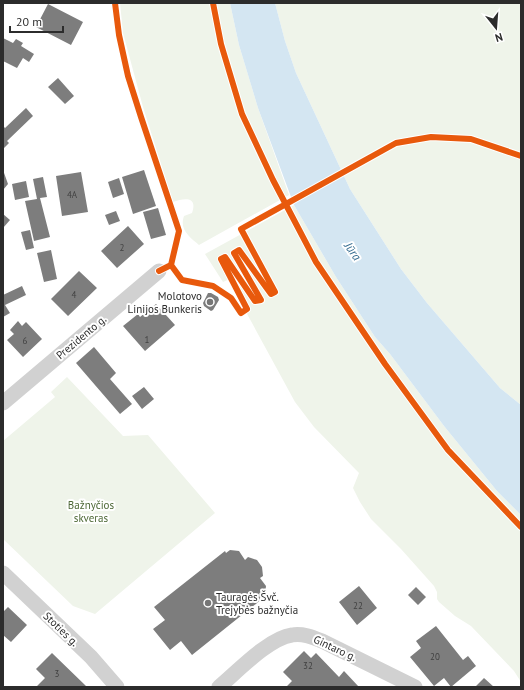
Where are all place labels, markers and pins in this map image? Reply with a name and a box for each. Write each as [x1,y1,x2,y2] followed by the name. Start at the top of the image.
[128,289,202,316] place label: Molotovo Linijos Bunkeris
[205,297,215,307] marker: Molotovo Linijos Bunkeris
[216,590,298,617] place label: Tauragės Švč. Trejybės bažnyčia
[203,598,213,608] marker: Tauragės Švč. Trejybės bažnyčia

